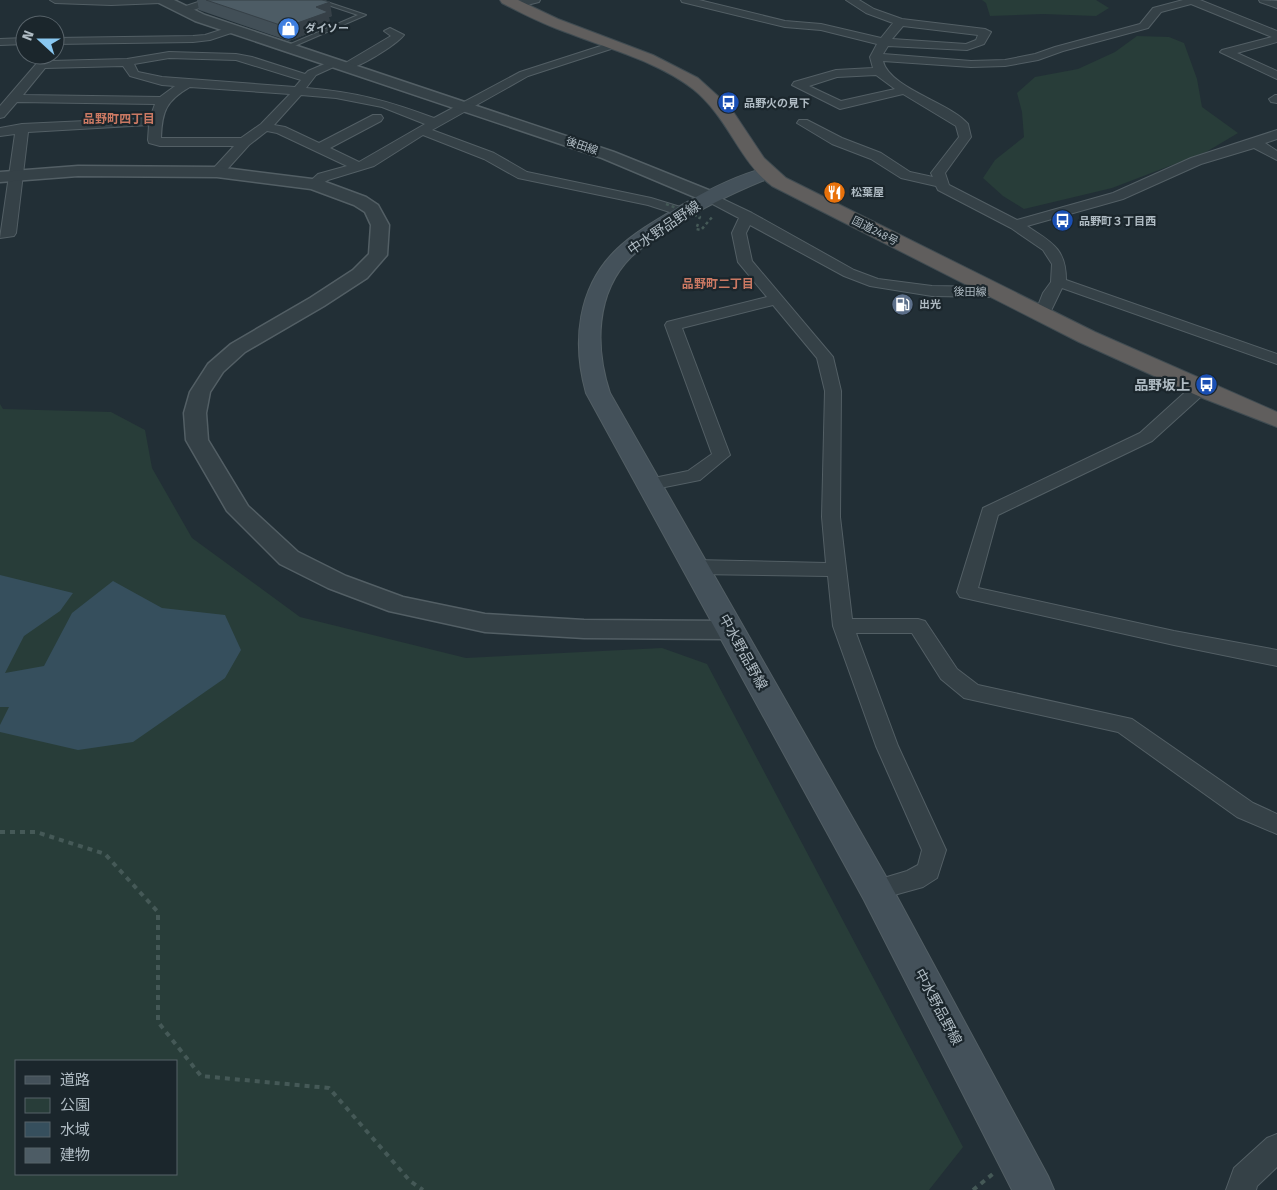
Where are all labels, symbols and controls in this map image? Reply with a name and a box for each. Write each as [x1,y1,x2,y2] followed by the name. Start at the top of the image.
[15,15,65,65] north arrow
[277,16,301,40] shop icon: ダイソー
[305,22,349,35] place label: ダイソー
[19,28,38,43] text: N
[716,91,740,115] bus stop icon: 品野火の見下
[744,97,810,110] place label: 品野火の見下
[83,112,155,126] district label: 品野町四丁目
[564,134,600,158] street label: 後田線
[823,180,847,204] restaurant icon: 松葉屋
[851,186,884,199] place label: 松葉屋
[624,197,704,259] street label: 中水野品野線
[1051,209,1075,233] bus stop icon: 品野町３丁目西
[850,214,900,248] street label: 国道248号
[1079,215,1156,228] place label: 品野町３丁目西
[682,277,754,291] district label: 品野町二丁目
[953,285,987,299] street label: 後田線
[891,292,915,316] fuel station icon: 出光
[919,298,941,311] place label: 出光
[1194,373,1218,397] bus stop icon: 品野坂上
[1134,377,1190,394] place label: 品野坂上
[715,611,771,693] street label: 中水野品野線
[911,966,965,1048] street label: 中水野品野線
[15,1060,178,1175] legend
[60,1071,90,1089] text: 道路
[60,1096,90,1114] text: 公園
[60,1121,90,1139] text: 水域
[60,1146,90,1164] text: 建物

